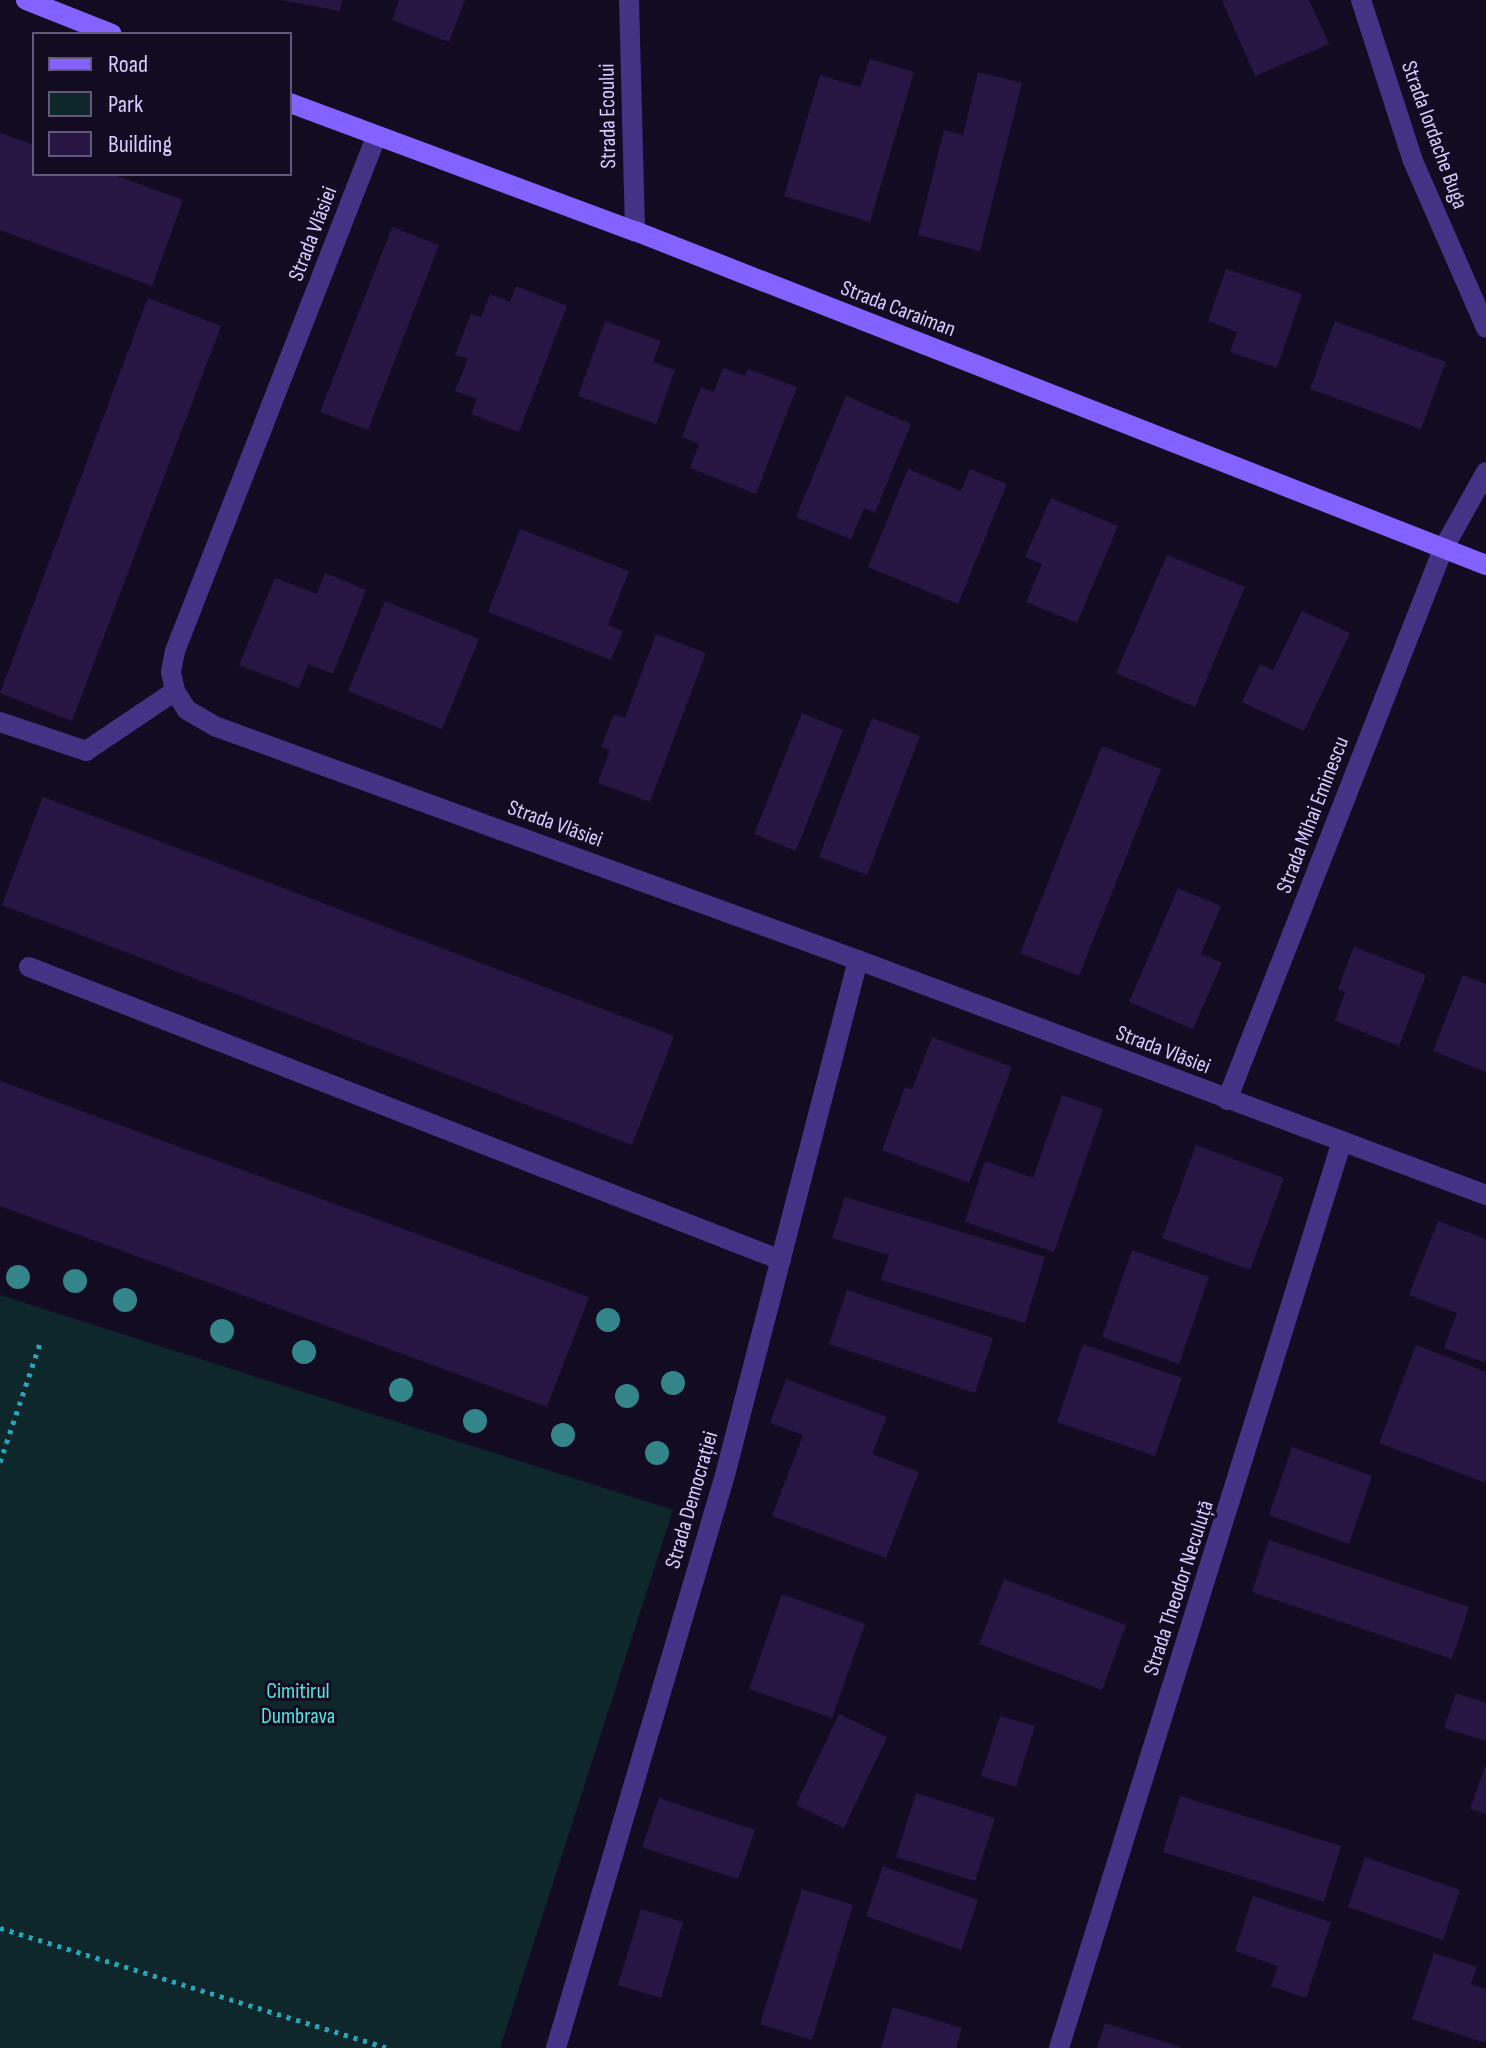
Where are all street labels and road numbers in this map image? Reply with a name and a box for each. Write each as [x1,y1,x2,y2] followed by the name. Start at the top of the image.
[1395,57,1473,213] street label: Strada Iordache Buga
[594,63,622,169] street label: Strada Ecoului
[283,183,343,285] street label: Strada Vlăsiei
[837,275,959,343] street label: Strada Caraiman
[1271,733,1355,897] street label: Strada Mihai Eminescu
[504,795,606,853] street label: Strada Vlăsiei
[1112,1020,1214,1080] street label: Strada Vlăsiei
[660,1428,724,1572] street label: Strada Democrației
[1138,1497,1220,1679] street label: Strada Theodor Neculuță

